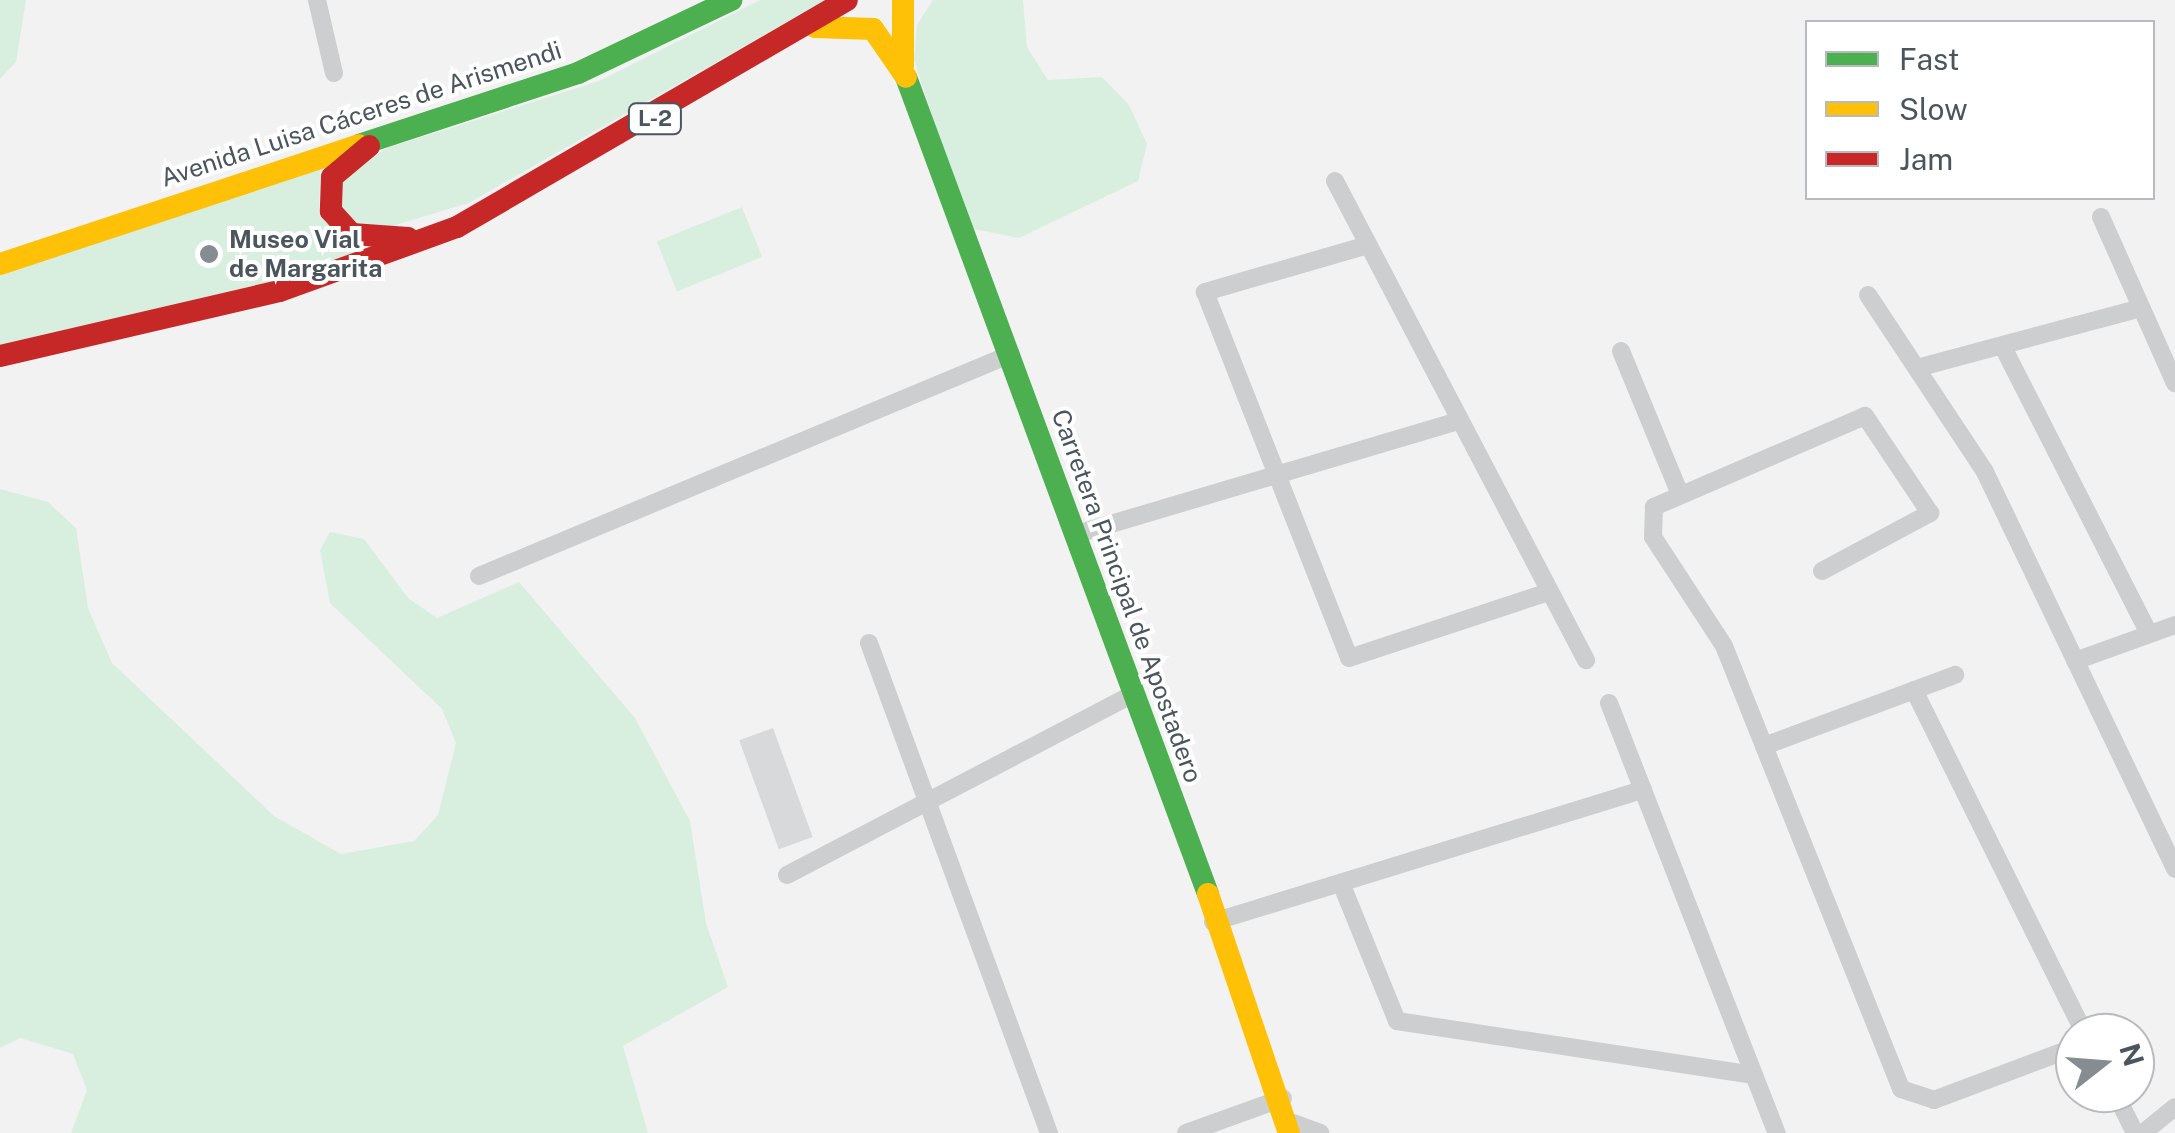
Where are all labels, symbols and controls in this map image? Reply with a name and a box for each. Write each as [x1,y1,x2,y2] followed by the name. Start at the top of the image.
[1805,20,2155,200] legend
[157,35,565,193] street label: Avenida Luisa Cáceres de Arismendi
[1899,41,1959,77] text: Fast
[1899,91,1968,127] text: Slow
[628,102,682,136] road number: L-2
[1899,141,1953,177] text: Jam
[229,225,382,284] place label: Museo Vial de Margarita
[198,243,220,265] marker: Museo Vial de Margarita
[1045,405,1209,787] street label: Carretera Principal de Apostadero
[2055,1013,2155,1113] north arrow
[2113,1039,2151,1070] text: N

